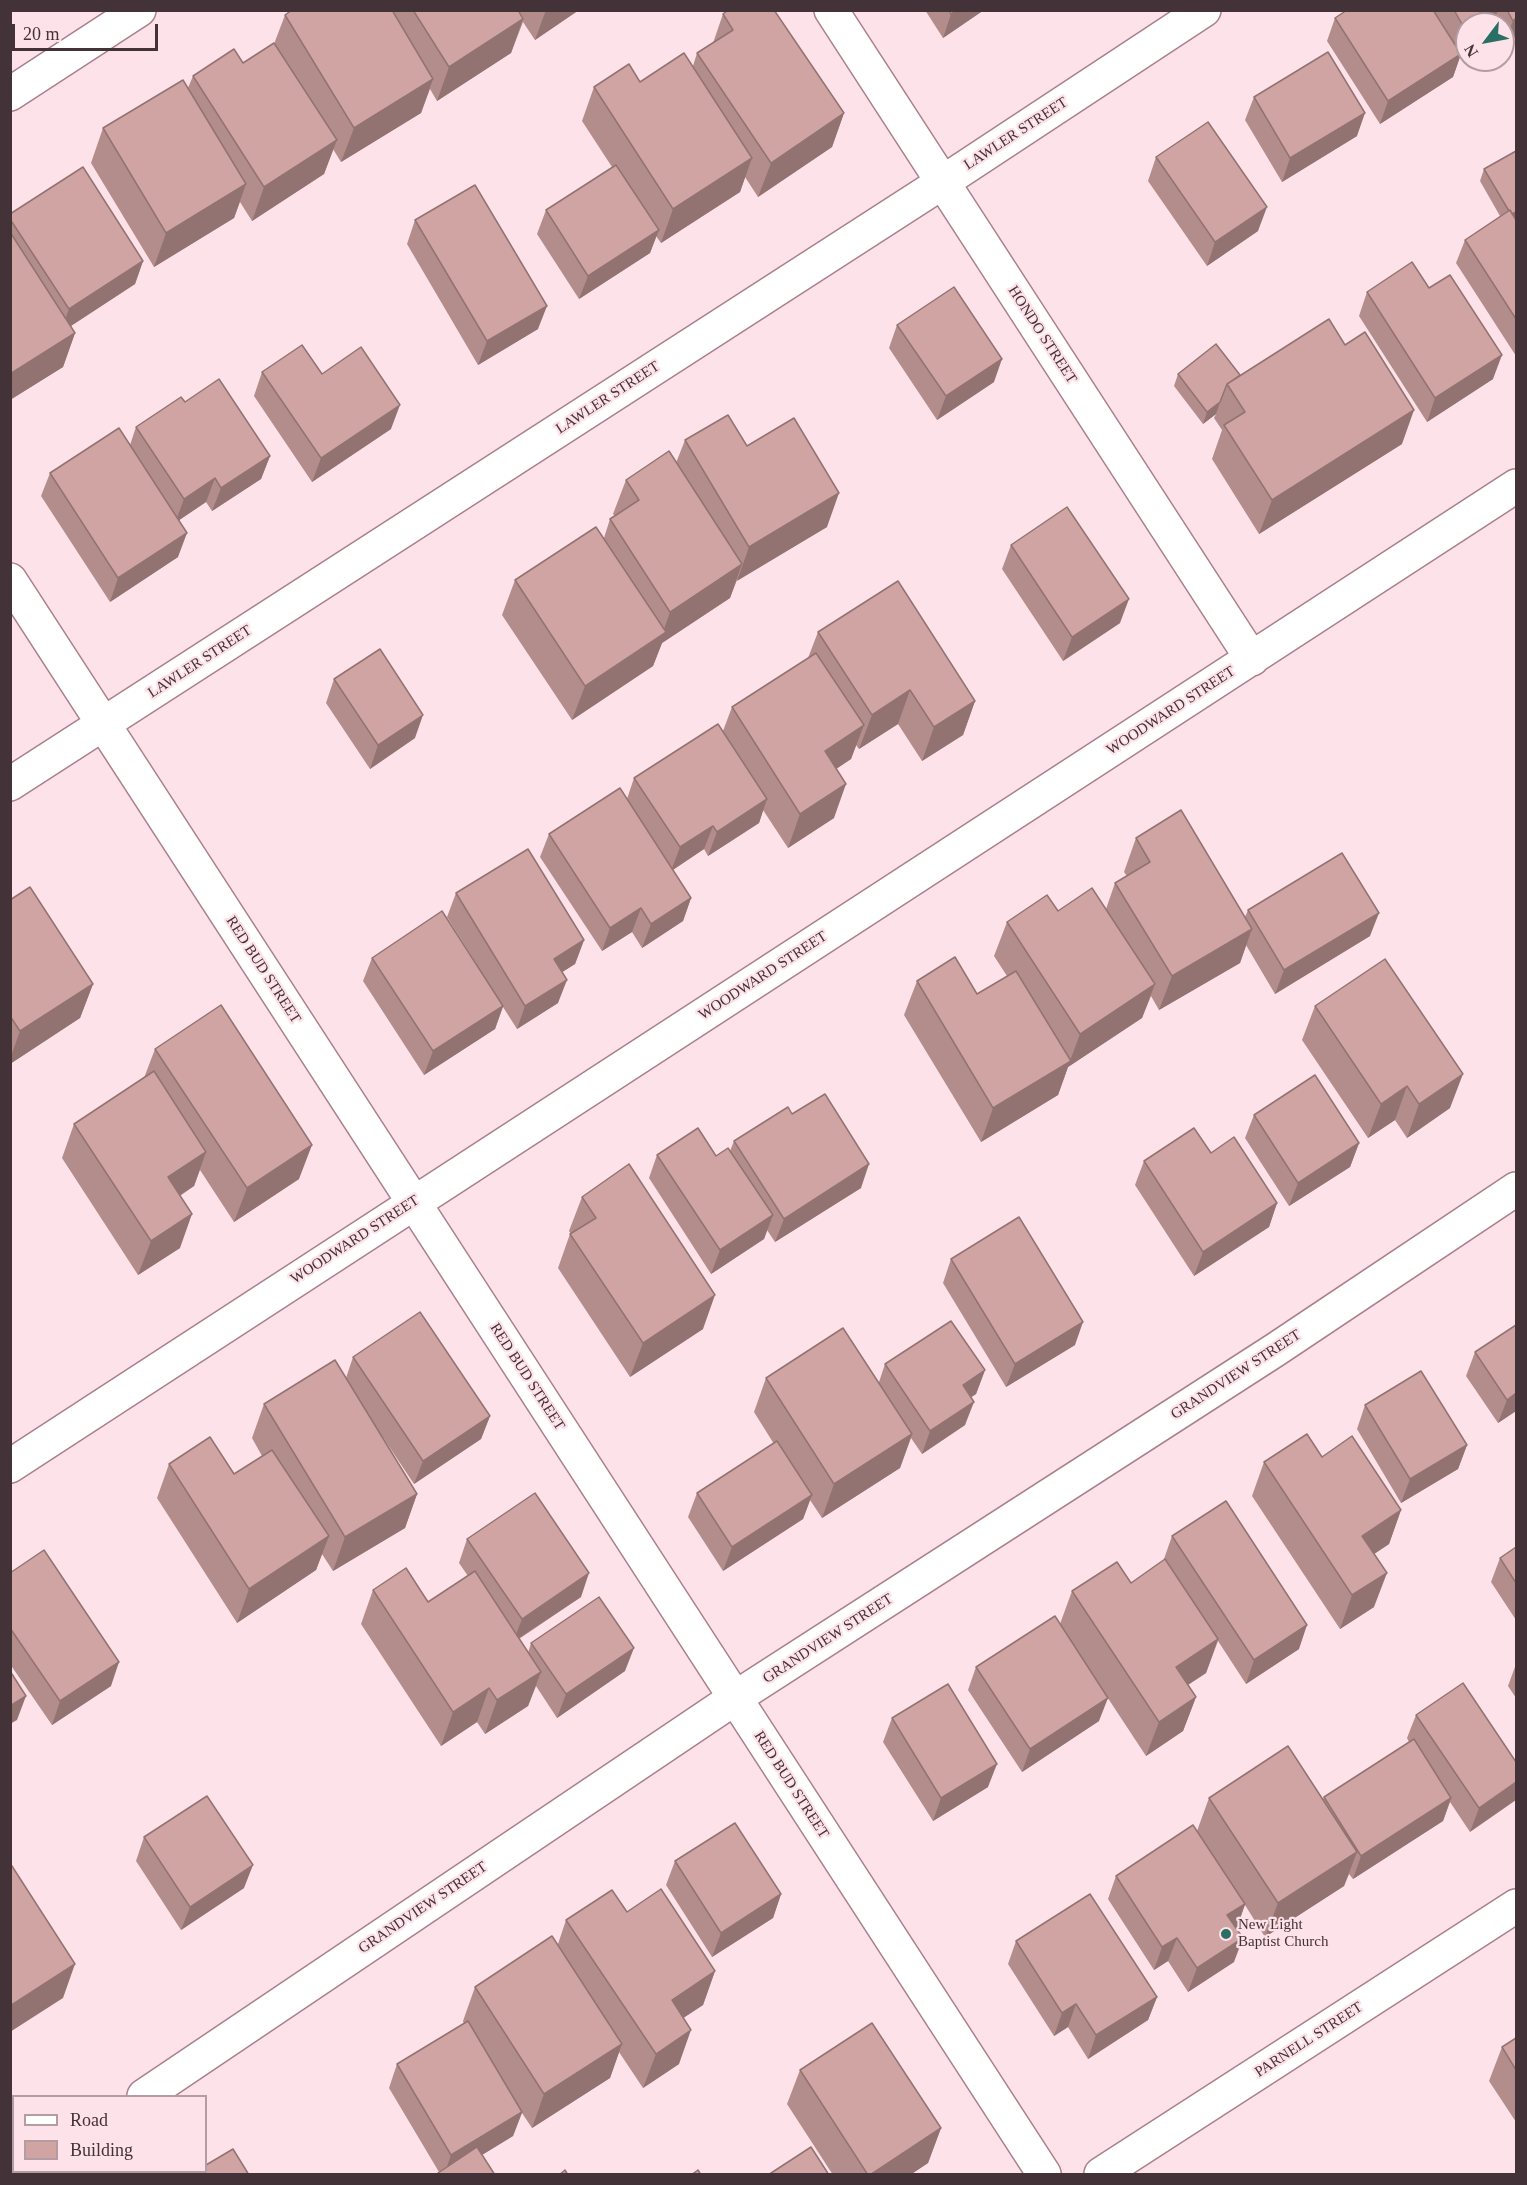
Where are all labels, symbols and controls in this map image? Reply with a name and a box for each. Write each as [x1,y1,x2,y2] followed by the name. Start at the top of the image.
[15,12,160,50] scale bar
[1455,12,1515,72] north arrow
[23,24,60,44] text: 20 m
[1461,41,1481,60] text: N
[961,94,1071,174] street label: LAWLER STREET
[1004,283,1080,387] street label: HONDO STREET
[553,358,663,438] street label: LAWLER STREET
[145,622,255,702] street label: LAWLER STREET
[1103,663,1239,759] street label: WOODWARD STREET
[222,913,304,1027] street label: RED BUD STREET
[695,928,831,1024] street label: WOODWARD STREET
[287,1192,423,1288] street label: WOODWARD STREET
[486,1320,568,1434] street label: RED BUD STREET
[1168,1326,1304,1424] street label: GRANDVIEW STREET
[760,1590,896,1688] street label: GRANDVIEW STREET
[750,1728,832,1842] street label: RED BUD STREET
[355,1858,491,1958] street label: GRANDVIEW STREET
[1238,1916,1328,1951] place label: New Light Baptist Church
[1219,1927,1233,1941] marker: New Light Baptist Church
[1252,1998,1366,2082] street label: PARNELL STREET
[12,2095,207,2173] legend
[70,2110,108,2130] text: Road
[70,2140,133,2160] text: Building

